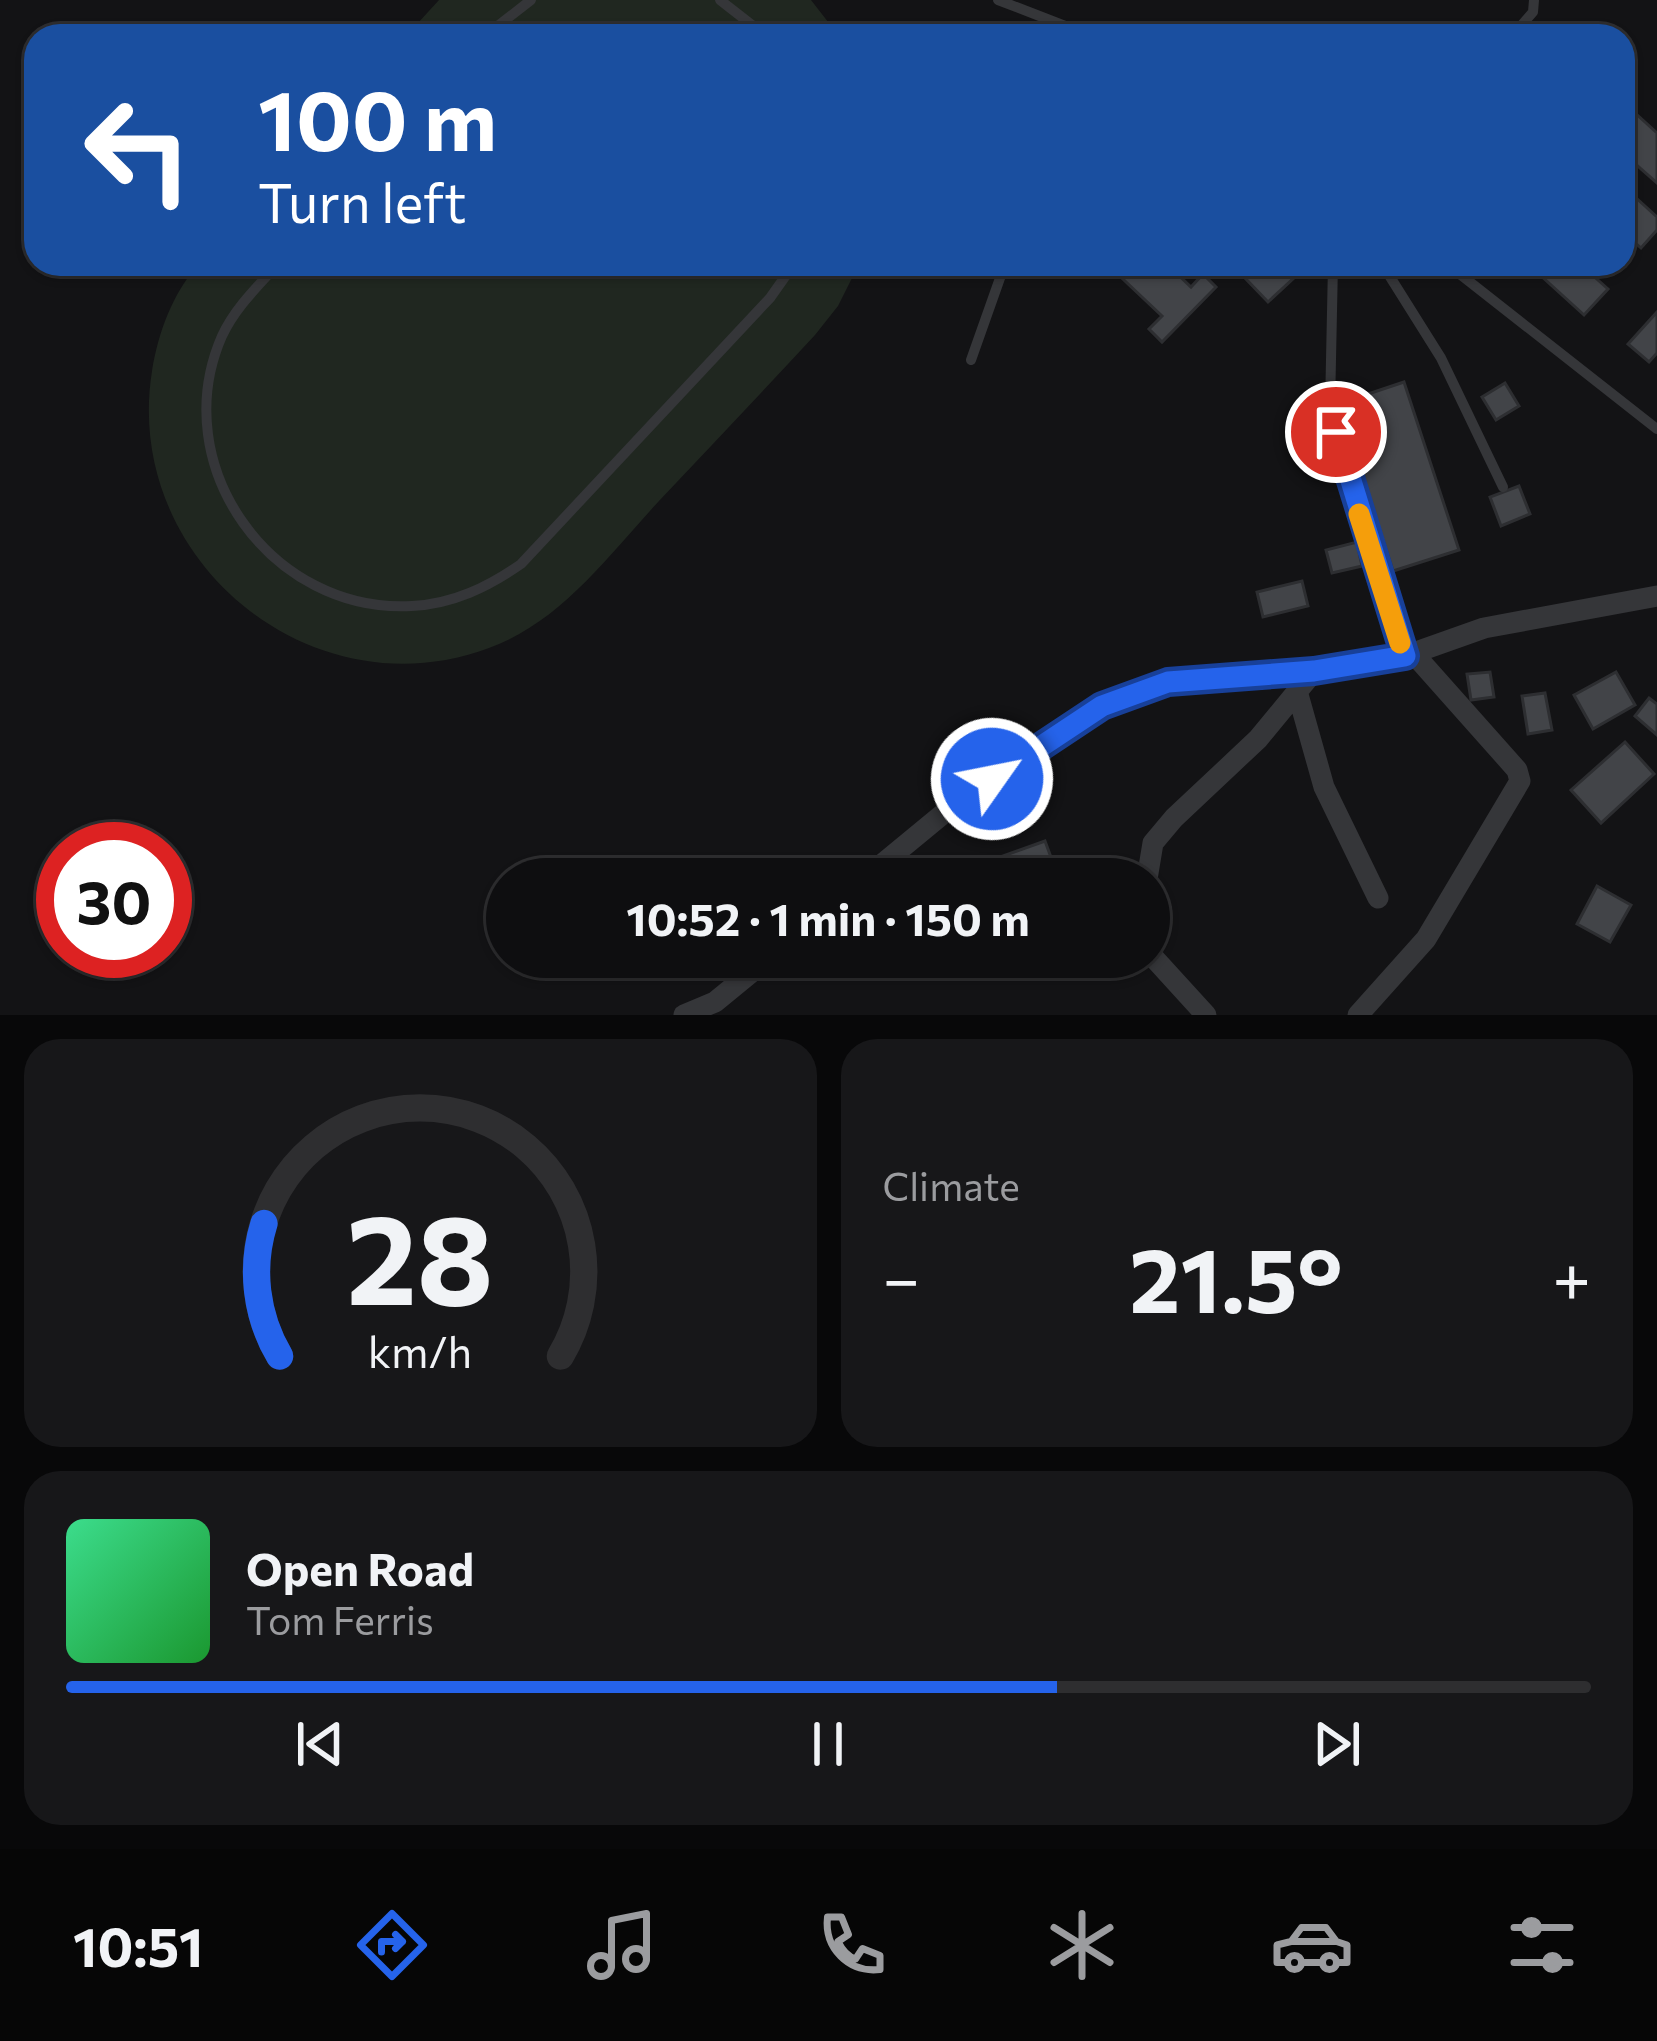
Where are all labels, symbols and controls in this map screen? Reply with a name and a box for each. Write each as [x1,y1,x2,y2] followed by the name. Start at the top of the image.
[258,66,497,168] text: 100 m
[60,72,216,228] icon: left
[258,168,466,234] text: Turn left
[1285,381,1387,483] pin
[1303,399,1369,465] icon: arrive
[929,716,1055,842] position arrow
[36,822,192,978] speed limit sign: 30
[626,890,1030,945] text: 10:52 · 1 min · 150 m
[883,1161,1020,1209] text: Climate
[347,1178,494,1331] text: 28
[1129,1221,1343,1332] text: 21.5°
[883,1236,920,1317] text: −
[1552,1236,1591,1317] text: +
[368,1324,472,1377] text: km/h
[246,1540,474,1595] text: Open Road
[246,1595,434,1643] text: Tom Ferris
[287,1711,353,1777] icon: previous
[795,1711,861,1777] icon: pause
[1304,1711,1370,1777] icon: next
[350,1903,434,1987] icon: directions
[580,1903,664,1987] icon: music
[810,1903,894,1987] icon: phone
[1040,1903,1124,1987] icon: climate
[1270,1903,1354,1987] icon: car
[1500,1903,1584,1987] icon: filters
[73,1912,204,1978] text: 10:51

